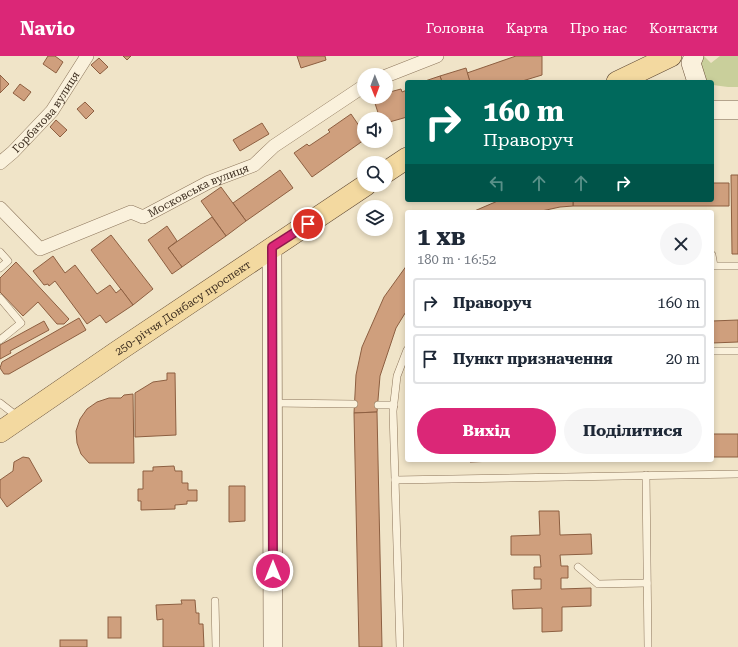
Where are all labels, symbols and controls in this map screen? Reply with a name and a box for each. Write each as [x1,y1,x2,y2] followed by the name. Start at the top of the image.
[20,17,75,40] text: Navio
[426,20,484,36] text: Головна
[506,20,548,36] text: Карта
[570,20,627,36] text: Про нас
[649,20,718,36] text: Контакти
[357,68,393,104] north arrow
[357,68,393,236] map controls
[10,69,82,156] street label: Горбачова вулиця
[483,95,564,128] text: 160 m
[417,96,469,148] icon: right
[357,112,393,148] button: sound
[483,129,574,150] text: Праворуч
[357,156,393,192] button: search
[146,162,251,220] street label: Московська вулиця
[486,172,508,194] icon: left
[528,172,550,194] icon: ahead
[570,172,592,194] icon: ahead
[612,172,634,194] icon: right
[357,200,393,236] button: layers
[291,207,325,241] pin
[297,213,319,235] icon: arrive
[417,223,466,251] text: 1 хв
[660,223,702,265] button: close
[417,252,496,267] text: 180 m · 16:52
[113,258,253,358] street label: 250-річчя Донбасу проспект
[419,292,441,314] icon: right
[453,294,532,312] text: Праворуч
[657,294,700,312] text: 160 m
[419,348,441,370] icon: arrive
[453,350,613,368] text: Пункт призначення
[666,350,700,368] text: 20 m
[417,408,556,454] button: Вихід
[564,408,702,454] button: Поділитися
[252,550,294,592] position arrow

